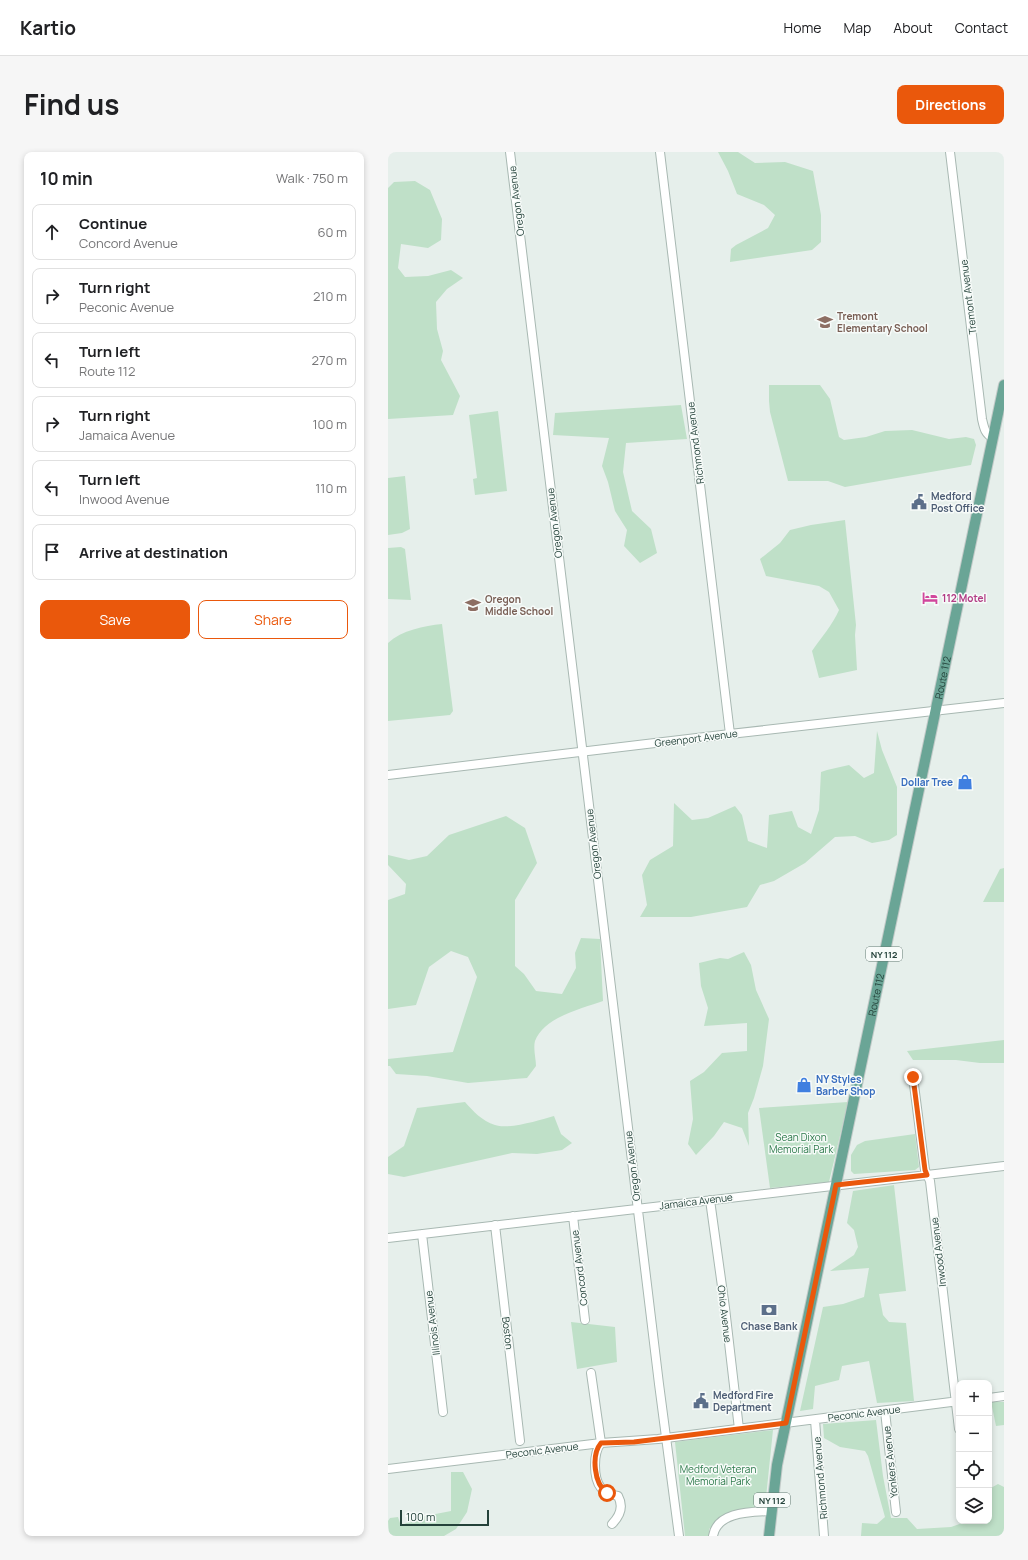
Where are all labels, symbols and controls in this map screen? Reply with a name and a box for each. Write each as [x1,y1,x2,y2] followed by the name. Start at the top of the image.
[20,15,76,41] text: Kartio
[784,18,821,37] text: Home
[843,18,871,37] text: Map
[893,18,933,37] text: About
[955,18,1008,37] text: Contact
[24,85,119,123] text: Find us
[897,85,1004,124] button: Directions
[505,165,527,237] street label: Oregon Avenue
[40,167,93,190] text: 10 min
[276,169,348,187] text: Walk · 750 m
[79,213,147,234] text: Continue
[41,221,63,243] icon: ahead
[317,223,347,241] text: 60 m
[79,234,178,252] text: Concord Avenue
[956,259,980,335] street label: Tremont Avenue
[79,277,150,298] text: Turn right
[41,285,63,307] icon: right
[313,287,347,305] text: 210 m
[79,298,174,316] text: Peconic Avenue
[837,309,928,335] place label: Tremont Elementary School
[816,313,834,331] school or university icon: Tremont Elementary School
[79,341,141,362] text: Turn left
[41,349,63,371] icon: left
[312,351,347,369] text: 270 m
[79,362,135,380] text: Route 112
[683,401,707,485] street label: Richmond Avenue
[79,405,150,426] text: Turn right
[41,413,63,435] icon: right
[312,415,347,433] text: 100 m
[79,426,175,444] text: Jamaica Avenue
[79,469,141,490] text: Turn left
[41,477,63,499] icon: left
[315,479,347,497] text: 110 m
[543,487,565,559] street label: Oregon Avenue
[931,489,984,515] place label: Medford Post Office
[79,490,170,508] text: Inwood Avenue
[910,493,928,511] public building icon: Medford Post Office
[41,541,63,563] icon: arrive
[79,542,228,563] text: Arrive at destination
[921,589,939,607] hotel icon: 112 Motel
[942,591,986,605] place label: 112 Motel
[485,592,553,618] place label: Oregon Middle School
[464,596,482,614] school or university icon: Oregon Middle School
[40,600,190,639] button: Save
[198,600,348,639] button: Share
[931,655,954,700] street label: Route 112
[654,726,739,750] street label: Greenport Avenue
[956,773,974,791] shop icon: Dollar Tree
[901,775,953,789] place label: Dollar Tree
[582,808,604,880] street label: Oregon Avenue
[866,947,902,961] road number: NY 112
[865,972,887,1017] street label: Route 112
[904,1068,922,1086] route end
[816,1072,875,1098] place label: NY Styles Barber Shop
[795,1076,813,1094] shop icon: NY Styles Barber Shop
[621,1130,643,1202] street label: Oregon Avenue
[769,1130,834,1156] park label: Sean Dixon Memorial Park
[658,1190,734,1212] street label: Jamaica Avenue
[927,1216,949,1287] street label: Inwood Avenue
[567,1229,591,1307] street label: Concord Avenue
[715,1285,735,1344] street label: Ohio Avenue
[421,1290,443,1356] street label: Illinois Avenue
[760,1301,778,1319] bank icon: Chase Bank
[499,1316,517,1350] street label: Boston
[741,1319,798,1333] place label: Chase Bank
[956,1380,992,1524] map controls
[956,1380,992,1416] button: +
[713,1388,774,1414] place label: Medford Fire Department
[692,1392,710,1410] public building icon: Medford Fire Department
[827,1402,901,1424] street label: Peconic Avenue
[956,1416,992,1452] button: −
[879,1425,901,1499] street label: Yonkers Avenue
[809,1436,831,1520] street label: Richmond Avenue
[505,1439,579,1461] street label: Peconic Avenue
[956,1452,992,1488] button: locate
[680,1462,756,1488] park label: Medford Veteran Memorial Park
[598,1484,616,1502] route start
[956,1488,992,1524] button: layers
[754,1493,790,1507] road number: NY 112
[400,1508,489,1527] scale bar
[406,1509,435,1524] text: 100 m

